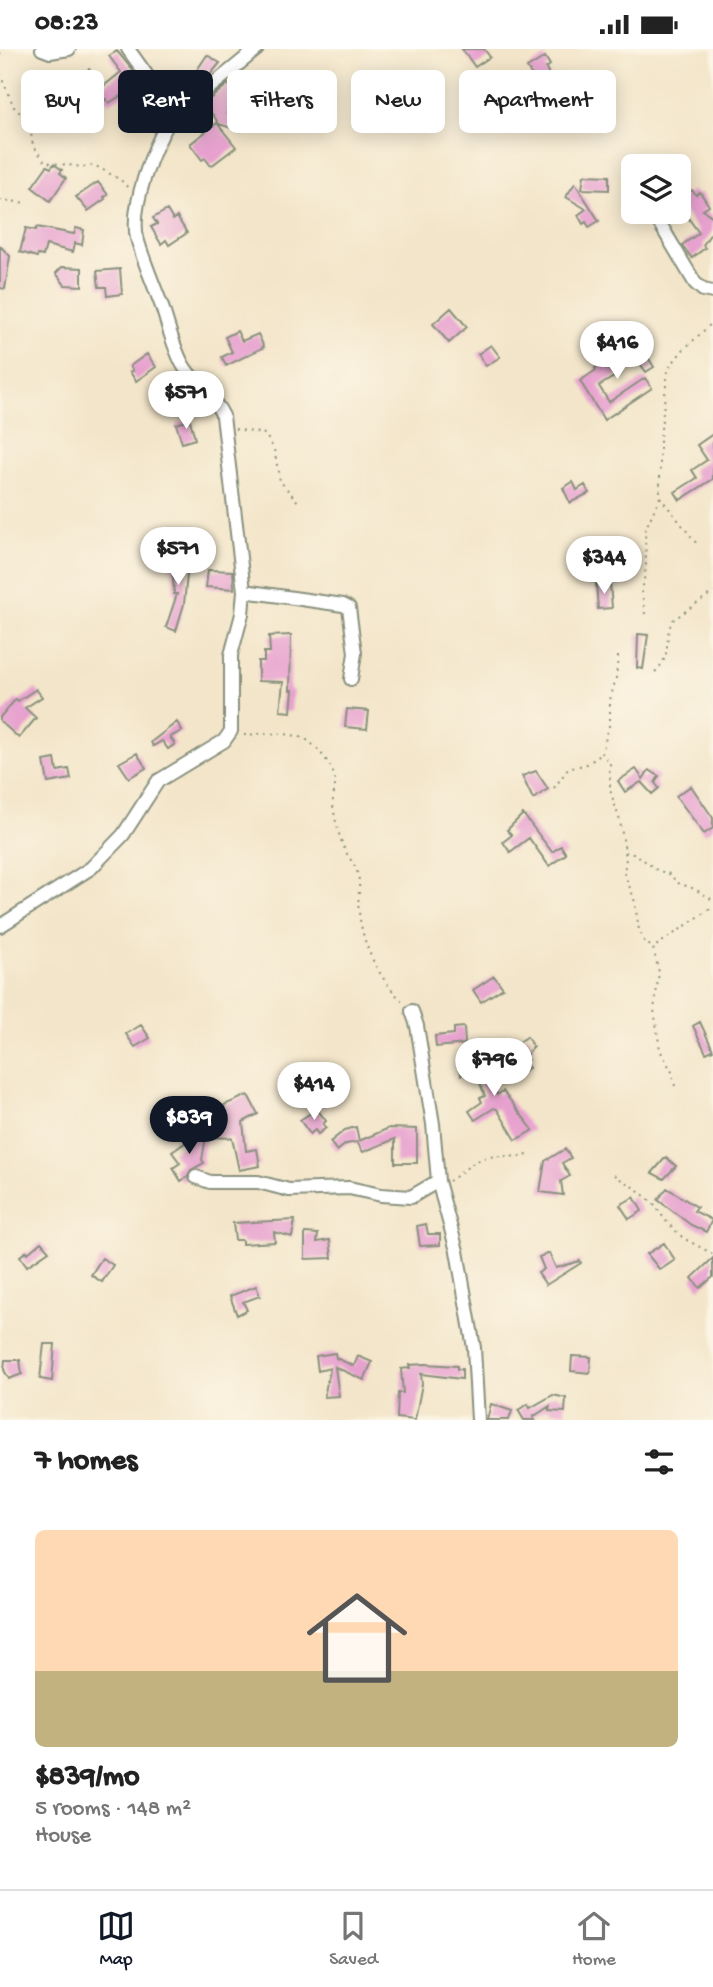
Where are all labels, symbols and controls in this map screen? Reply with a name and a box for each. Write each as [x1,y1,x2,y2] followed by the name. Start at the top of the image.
[35,9,98,40] text: 08:23
[21,70,104,133] chip: Buy
[118,70,213,133] chip: Rent
[227,70,337,133] chip: Filters
[351,70,445,133] chip: New
[459,70,616,133] chip: Apartment
[621,154,691,224] map controls
[621,154,691,224] button: layers
[576,321,658,381] pin: $416
[596,330,638,357] text: $416
[145,371,227,431] pin: $571
[164,380,208,407] text: $571
[137,527,219,587] pin: $571
[156,536,200,563] text: $571
[563,537,645,596] pin: $344
[582,545,626,572] text: $344
[453,1039,535,1098] pin: $796
[471,1047,517,1074] text: $796
[273,1063,355,1122] pin: $414
[293,1071,335,1098] text: $414
[148,1097,230,1156] pin: $839
[166,1105,212,1132] text: $839
[640,1443,678,1481] icon: filters
[35,1445,137,1480] text: 7 homes
[294,1575,420,1701] icon: home
[35,1761,140,1796] text: $839/mo
[35,1796,191,1823] text: 5 rooms · 148 m²
[35,1823,91,1850] text: House
[97,1907,135,1972] tab: Map
[329,1907,378,1972] tab: Saved
[572,1907,616,1972] tab: Home

